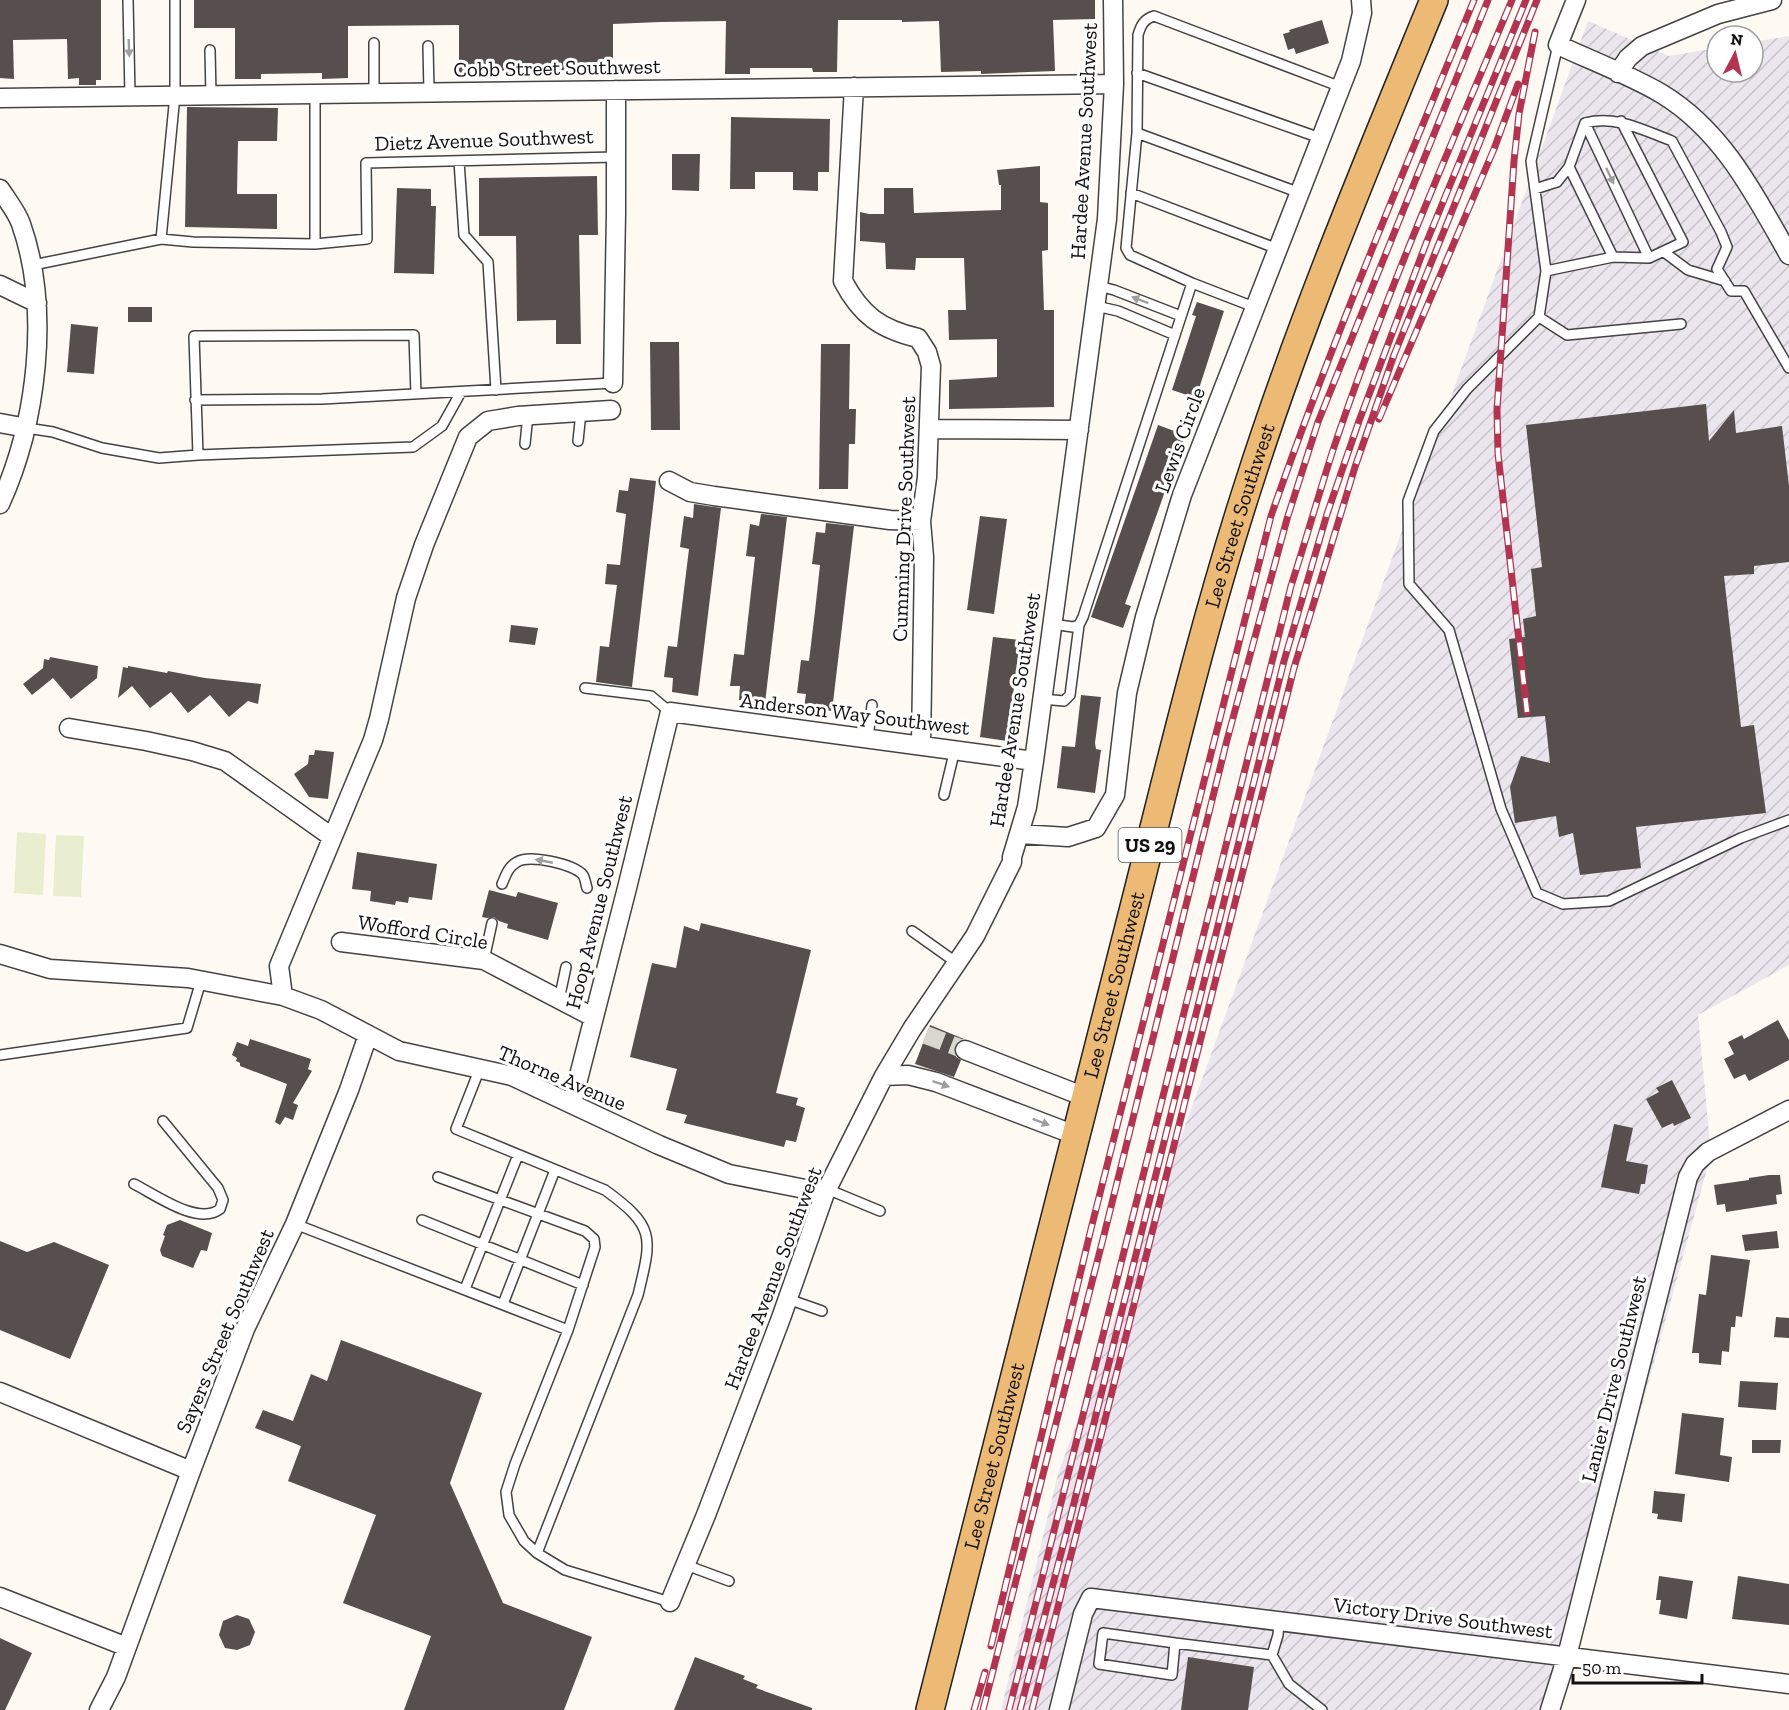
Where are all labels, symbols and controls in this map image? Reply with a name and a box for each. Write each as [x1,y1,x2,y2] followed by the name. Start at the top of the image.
[1065,22,1102,260] street label: Hardee Avenue Southwest
[1705,24,1765,84] north arrow
[1730,29,1744,50] text: N
[124,39,134,58] one-way arrow
[453,53,661,82] street label: Cobb Street Southwest
[374,123,594,156] street label: Dietz Avenue Southwest
[1605,167,1614,184] one-way arrow
[1131,295,1149,304] one-way arrow
[1149,384,1210,496] street label: Lewis Circle
[887,396,920,642] street label: Cumming Drive Southwest
[1199,420,1280,611] street label: Lee Street Southwest
[984,591,1045,829] street label: Hardee Avenue Southwest
[739,687,971,740] street label: Anderson Way Southwest
[560,792,637,1011] street label: Hoop Avenue Southwest
[1118,828,1182,862] road number: US 29
[534,856,553,865] one-way arrow
[1078,889,1150,1081] street label: Lee Street Southwest
[356,909,490,954] street label: Wofford Circle
[494,1039,630,1116] street label: Thorne Avenue
[932,1079,950,1089] one-way arrow
[1032,1118,1050,1127] one-way arrow
[718,1163,827,1393] street label: Hardee Avenue Southwest
[170,1225,279,1437] street label: Sayers Street Southwest
[1576,1273,1651,1485] street label: Lanier Drive Southwest
[958,1360,1029,1552] street label: Lee Street Southwest
[1331,1592,1554,1643] street label: Victory Drive Southwest
[1573,1647,1702,1685] scale bar
[1582,1657,1622,1679] text: 50 m

